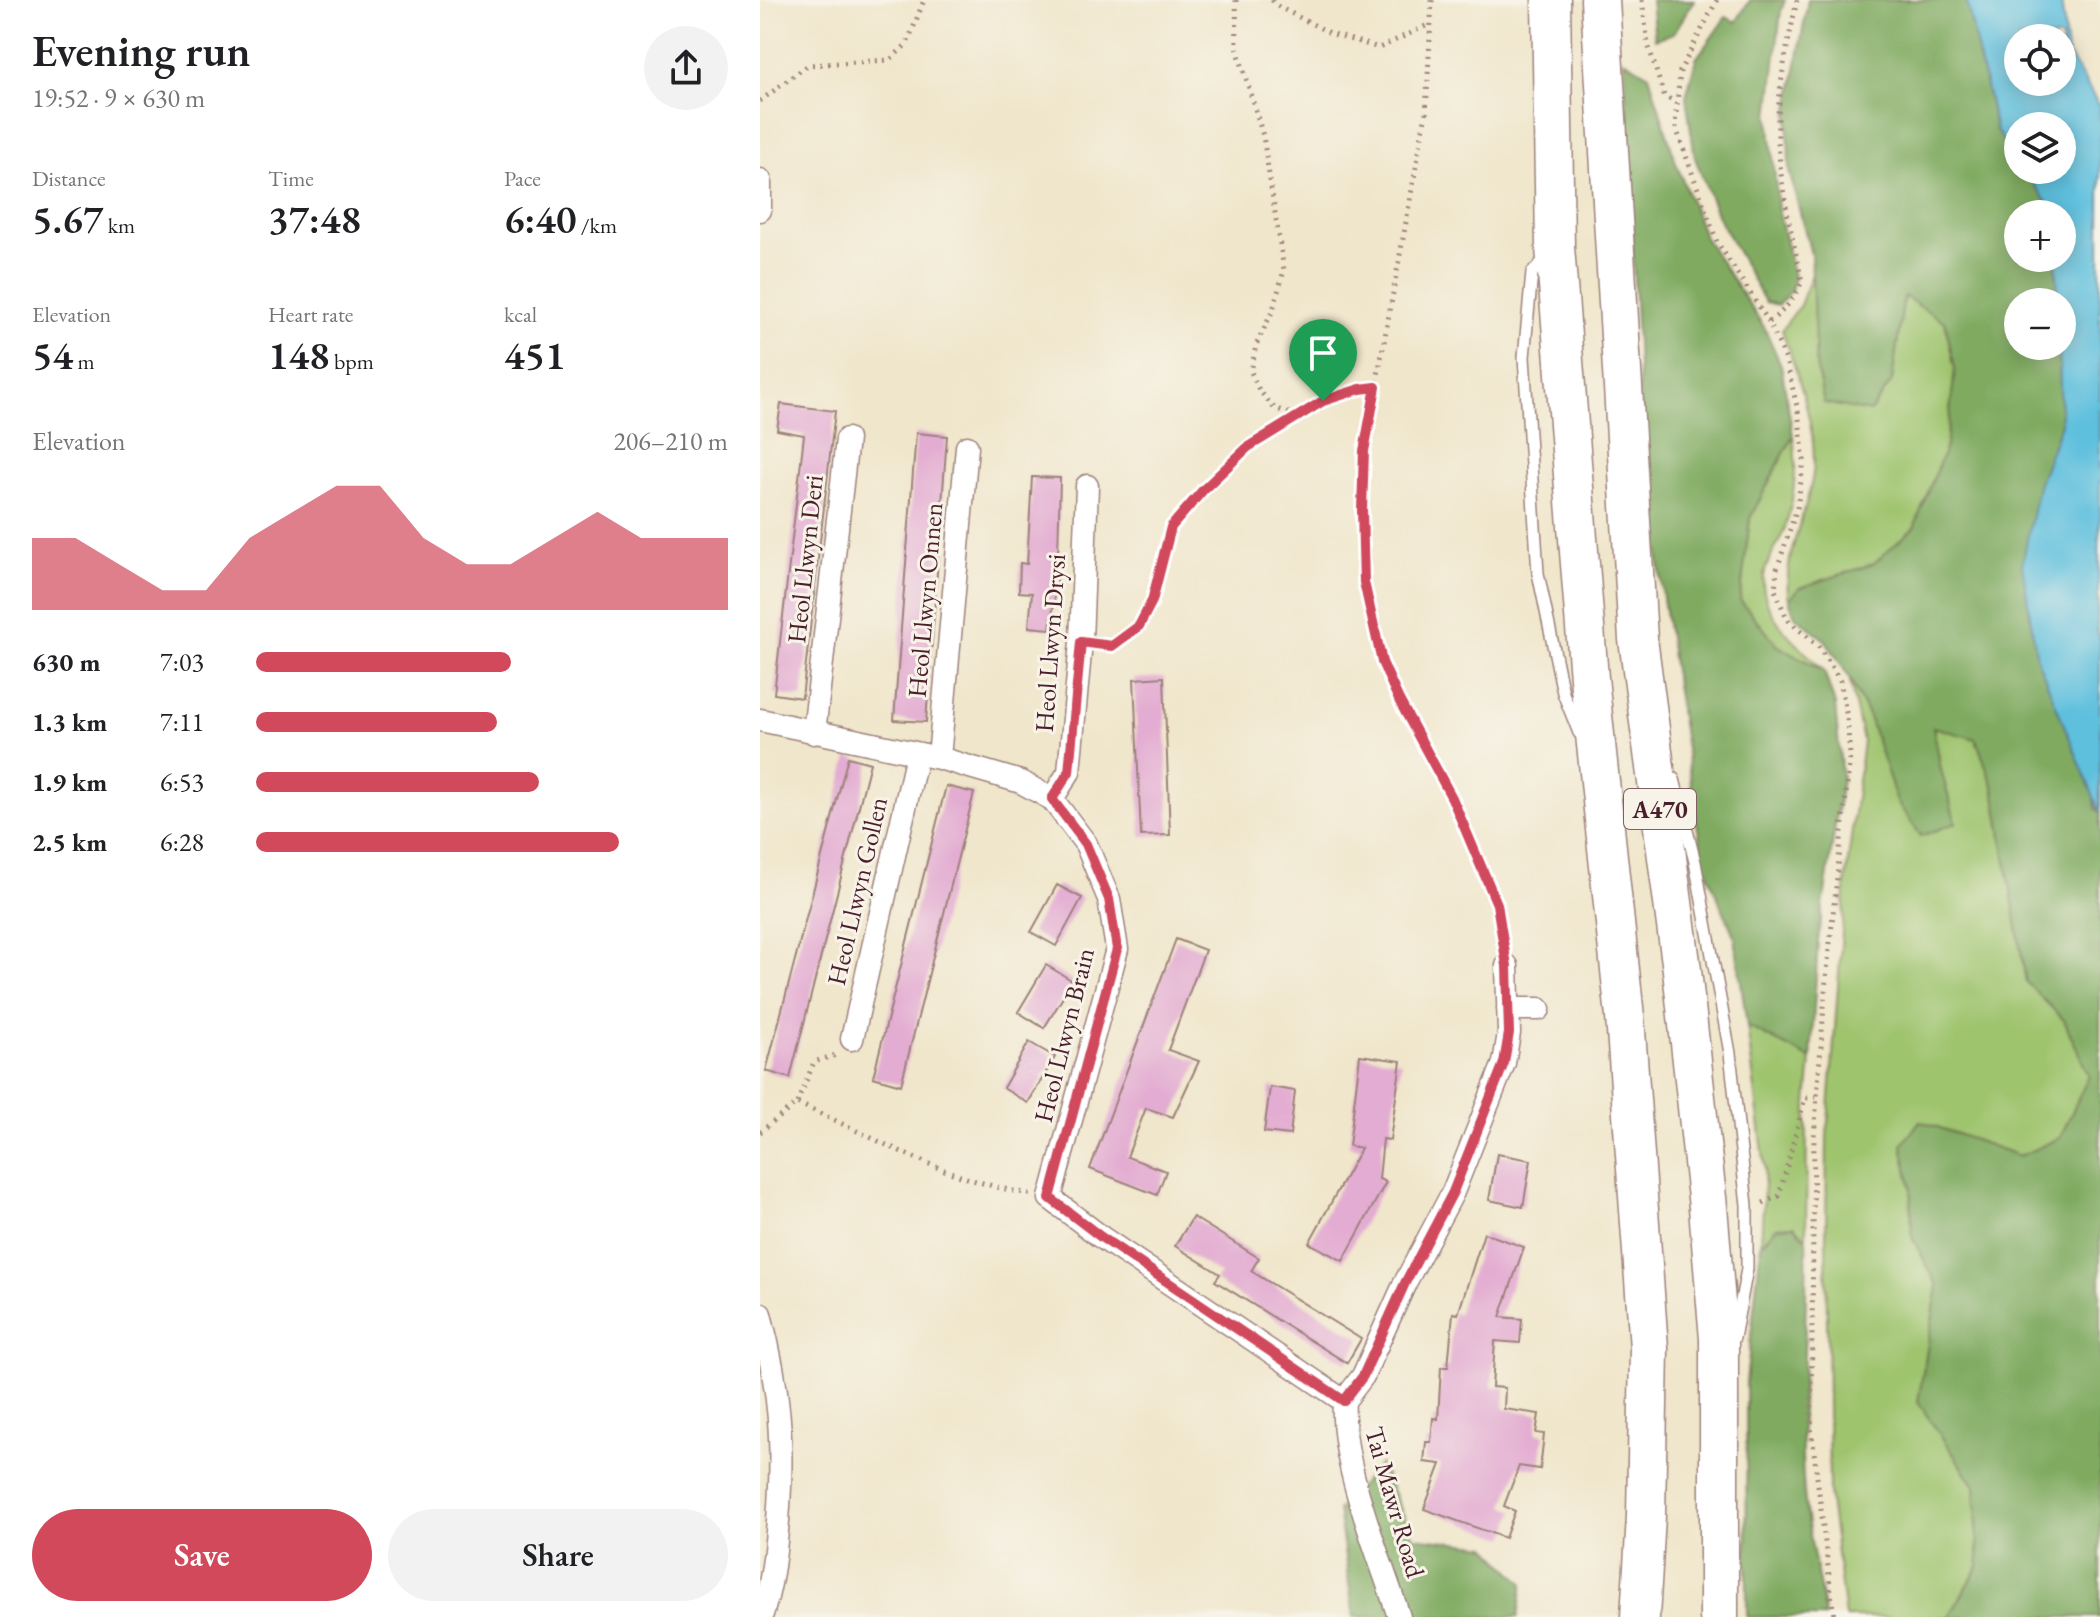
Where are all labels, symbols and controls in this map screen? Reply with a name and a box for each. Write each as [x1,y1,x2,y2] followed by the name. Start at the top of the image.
[32,22,251,79] text: Evening run
[2004,24,2076,360] map controls
[2004,24,2076,96] button: locate
[644,26,728,110] button: share
[32,81,205,115] text: 19:52 · 9 × 630 m
[2004,112,2076,184] button: layers
[32,164,105,193] text: Distance
[268,164,314,193] text: Time
[504,164,541,193] text: Pace
[32,193,103,245] text: 5.67
[268,193,361,245] text: 37:48
[504,193,576,245] text: 6:40
[2004,200,2076,272] button: +
[103,211,135,240] text: km
[576,211,617,240] text: /km
[2004,288,2076,360] button: −
[32,300,111,329] text: Elevation
[268,300,353,329] text: Heart rate
[504,300,537,329] text: kcal
[1289,319,1357,401] pin
[32,329,73,381] text: 54
[268,329,330,381] text: 148
[504,329,566,381] text: 451
[1301,331,1345,375] icon: arrive
[73,347,95,376] text: m
[330,347,374,376] text: bpm
[32,424,126,458] text: Elevation
[613,424,728,458] text: 206–210 m
[779,473,831,645] street label: Heol Llwyn Deri
[900,501,950,699] street label: Heol Llwyn Onnen
[1027,553,1073,733] street label: Heol Llwyn Drysi
[32,645,100,679] text: 630 m
[160,645,204,679] text: 7:03
[32,705,107,739] text: 1.3 km
[160,705,204,739] text: 7:11
[32,765,107,799] text: 1.9 km
[160,765,204,799] text: 6:53
[1624,789,1696,829] road number: A470
[819,793,895,988] street label: Heol Llwyn Gollen
[32,825,107,859] text: 2.5 km
[160,825,204,859] text: 6:28
[1026,944,1102,1126] street label: Heol Llwyn Brain
[1357,1423,1433,1582] street label: Tai Mawr Road
[32,1509,372,1601] button: Save
[388,1509,728,1601] button: Share

